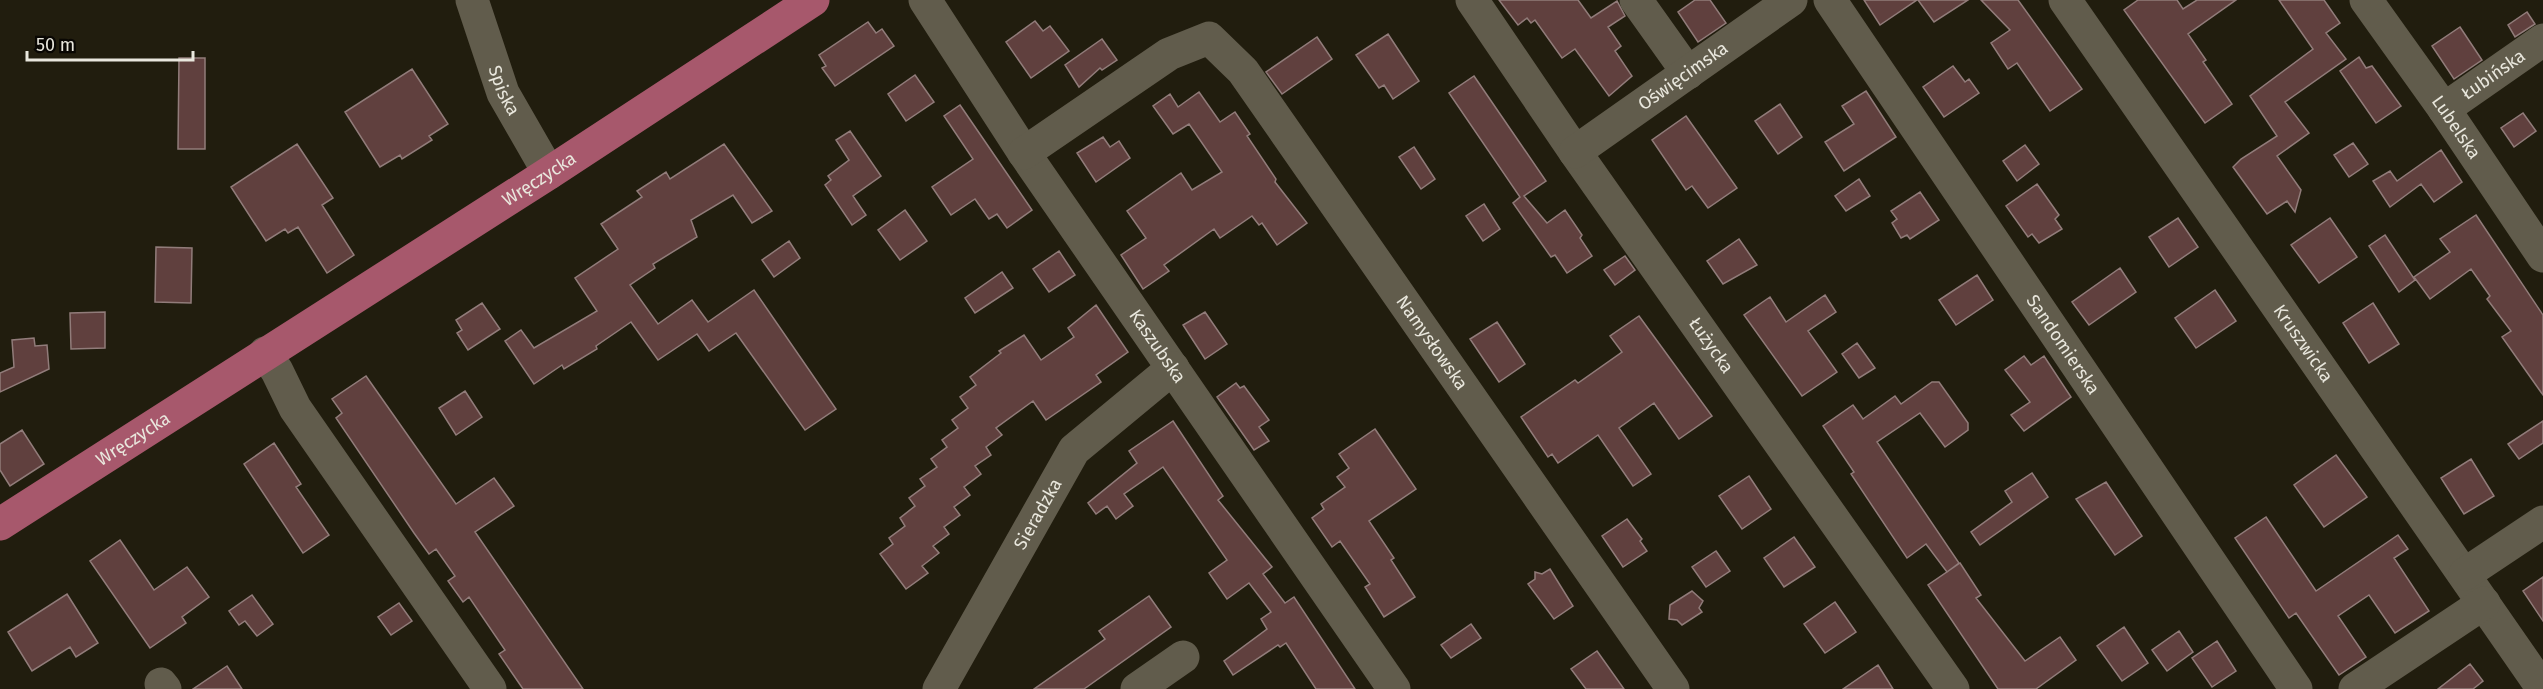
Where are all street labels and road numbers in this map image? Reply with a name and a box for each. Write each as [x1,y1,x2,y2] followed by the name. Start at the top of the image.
[1634,37,1732,115] street label: Oświęcimska
[2457,45,2529,105] street label: Łubińska
[484,63,525,120] street label: Spiska
[2427,91,2486,163] street label: Lubelska
[498,147,580,211] street label: Wręczycka
[1391,291,1473,394] street label: Namysłowska
[2022,291,2105,399] street label: Sandomierska
[2269,300,2338,387] street label: Kruszwicka
[1124,305,1190,387] street label: Kaszubska
[1684,313,1738,378] street label: Łużycka
[92,407,174,471] street label: Wręczycka
[1009,475,1067,553] street label: Sieradzka

